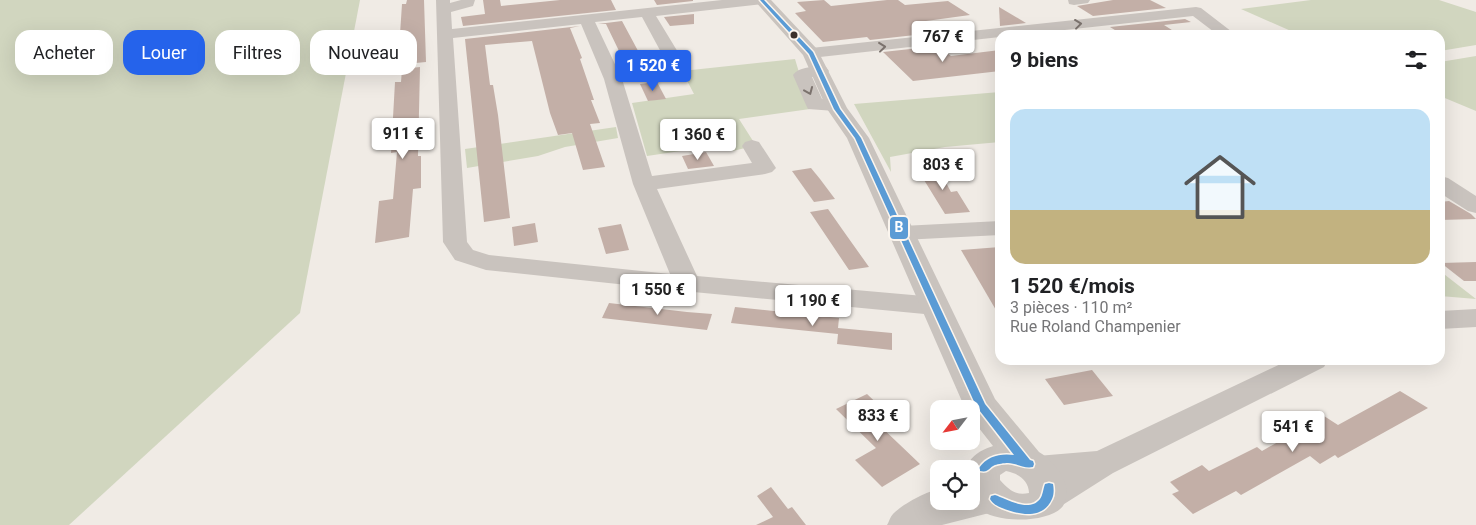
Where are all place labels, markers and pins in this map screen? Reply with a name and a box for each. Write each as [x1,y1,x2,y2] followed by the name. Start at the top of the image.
[908,20,978,63] pin: 767 €
[789,30,799,40] unlabelled marker
[607,49,699,92] pin: 1 520 €
[368,118,438,160] pin: 911 €
[652,119,744,161] pin: 1 360 €
[908,148,978,191] pin: 803 €
[612,274,704,316] pin: 1 550 €
[767,284,859,327] pin: 1 190 €
[843,400,913,442] pin: 833 €
[1258,410,1328,453] pin: 541 €

